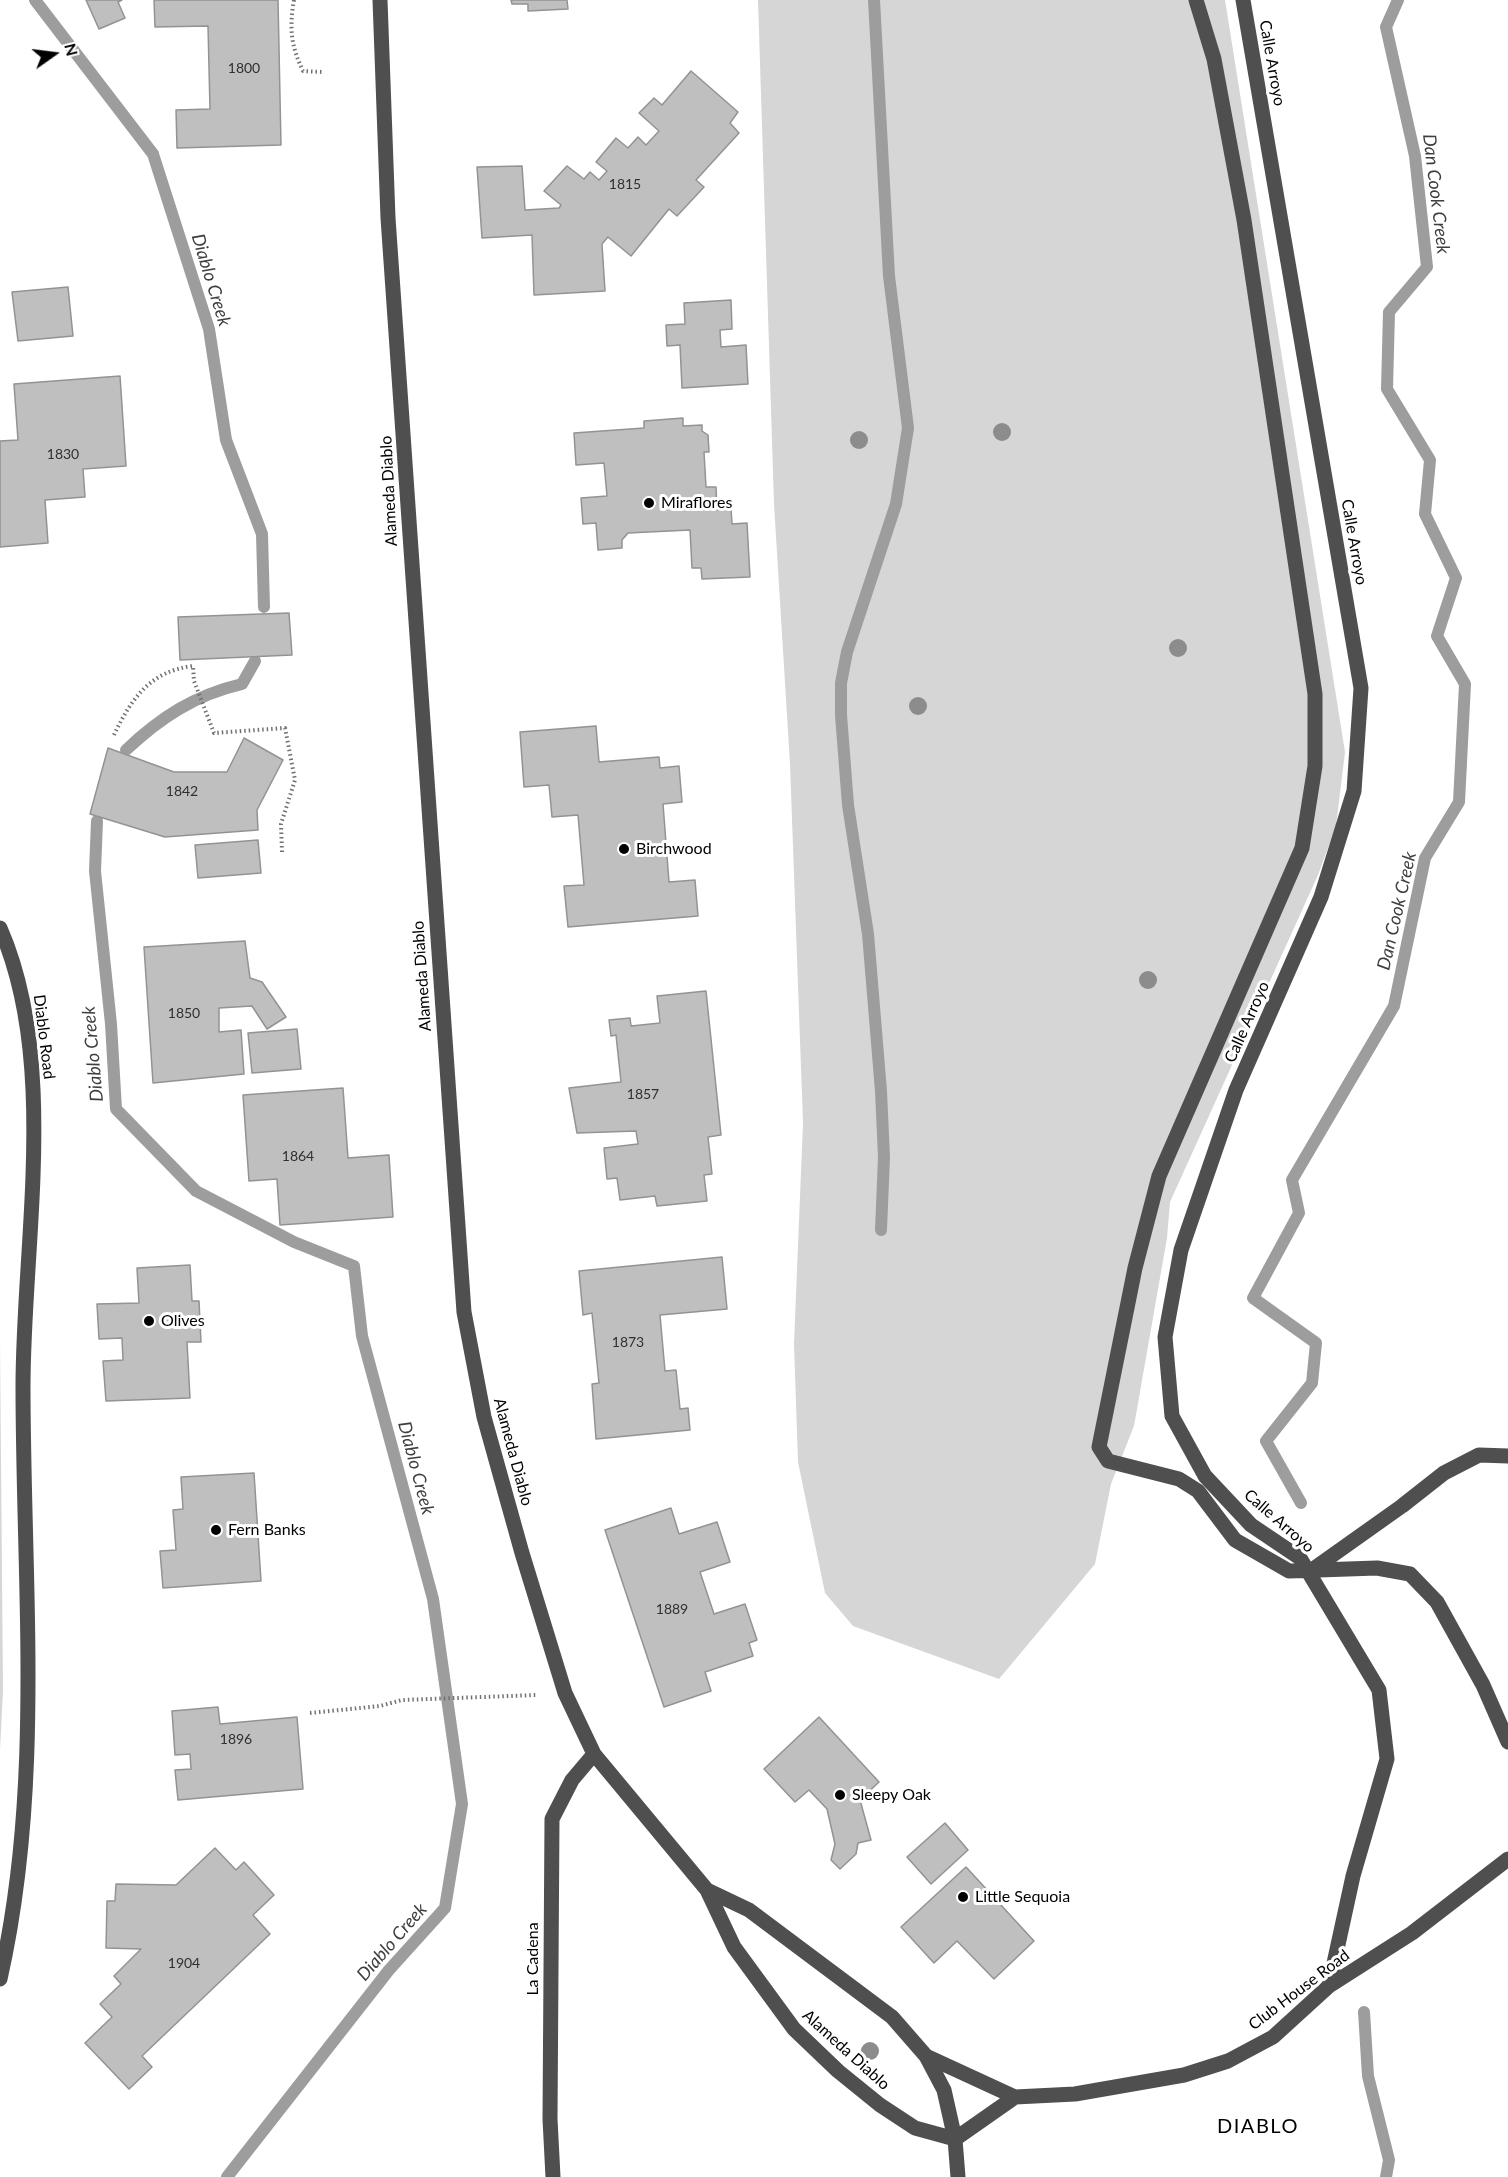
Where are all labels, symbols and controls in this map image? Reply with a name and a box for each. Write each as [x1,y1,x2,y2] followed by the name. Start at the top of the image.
[1255,19,1289,107] street label: Calle Arroyo
[24,24,84,84] north arrow
[61,41,83,58] text: N
[228,60,260,76] house number: 1800
[1418,133,1454,255] water label: Dan Cook Creek
[609,176,641,192] house number: 1815
[187,231,235,329] water label: Diablo Creek
[377,435,401,547] street label: Alameda Diablo
[47,446,79,462] house number: 1830
[661,493,732,513] place label: Miraflores
[642,496,656,510] marker: Miraflores
[1337,498,1371,586] street label: Calle Arroyo
[166,783,198,799] house number: 1842
[636,839,712,859] place label: Birchwood
[617,842,631,856] marker: Birchwood
[1373,850,1421,972] water label: Dan Cook Creek
[409,920,435,1032] street label: Alameda Diablo
[1221,978,1273,1066] street label: Calle Arroyo
[29,994,59,1080] street label: Diablo Road
[78,1005,108,1103] water label: Diablo Creek
[168,1005,200,1021] house number: 1850
[627,1086,659,1102] house number: 1857
[282,1148,314,1164] house number: 1864
[161,1311,205,1331] place label: Olives
[142,1314,156,1328] marker: Olives
[612,1334,644,1350] house number: 1873
[489,1396,537,1508] street label: Alameda Diablo
[393,1419,439,1517] water label: Diablo Creek
[1240,1485,1318,1557] street label: Calle Arroyo
[228,1520,306,1540] place label: Fern Banks
[209,1523,223,1537] marker: Fern Banks
[656,1601,688,1617] house number: 1889
[220,1731,252,1747] house number: 1896
[852,1785,931,1805] place label: Sleepy Oak
[833,1788,847,1802] marker: Sleepy Oak
[975,1887,1070,1907] place label: Little Sequoia
[956,1890,970,1904] marker: Little Sequoia
[352,1899,432,1985] water label: Diablo Creek
[523,1922,543,1996] street label: La Cadena
[1245,1946,1353,2034] street label: Club House Road
[168,1955,200,1971] house number: 1904
[798,2006,894,2094] street label: Alameda Diablo
[1217,2115,1299,2139] district label: DIABLO

